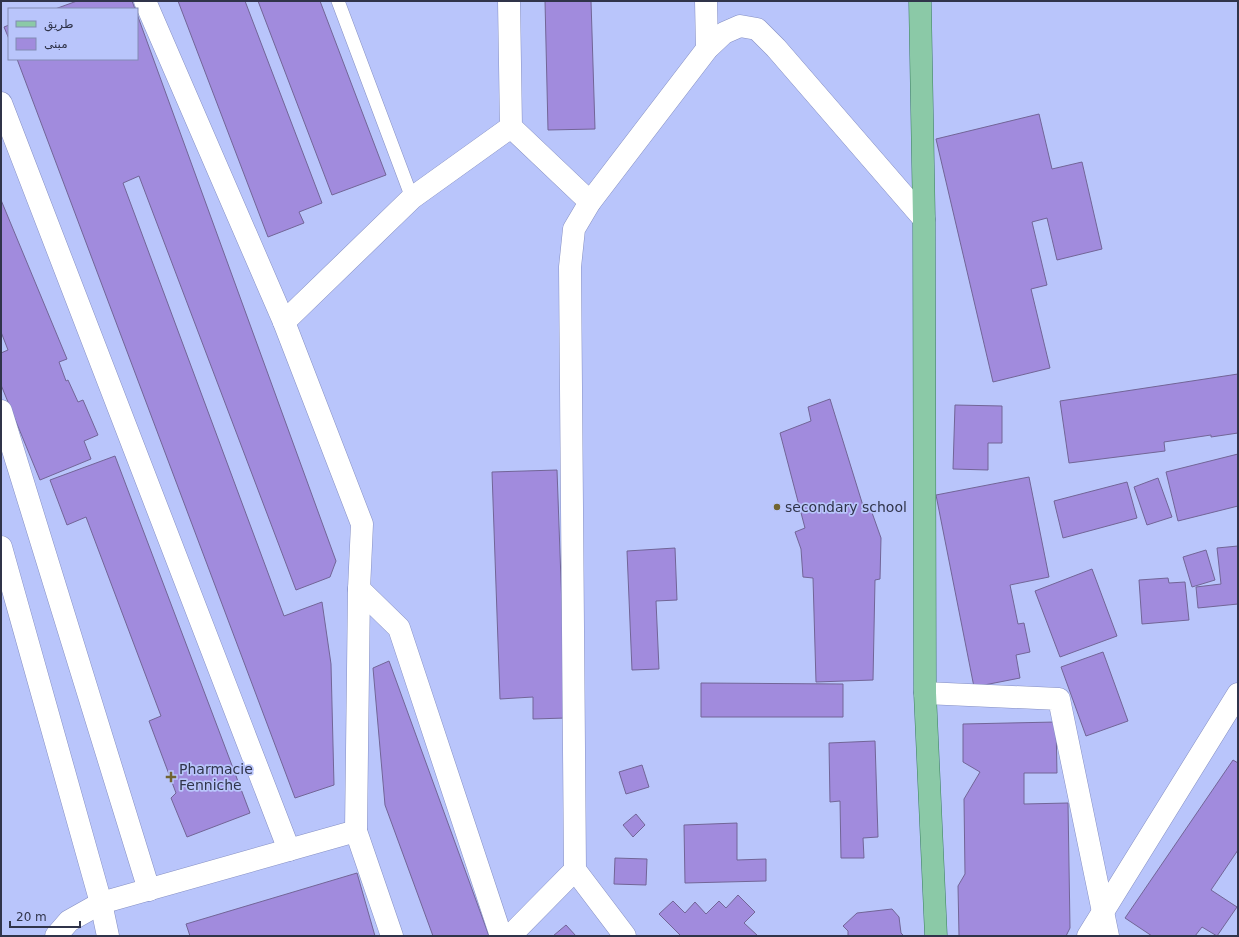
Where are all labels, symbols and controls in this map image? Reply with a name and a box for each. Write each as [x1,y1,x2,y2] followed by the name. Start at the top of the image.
[8,8,138,60] legend
[44,17,74,32] text: طريق
[44,37,68,51] text: مبنى
[785,499,907,515] place label: secondary school
[772,502,782,512] marker: secondary school
[179,761,253,793] place label: Pharmacie Fenniche
[166,772,176,782] marker: Pharmacie Fenniche
[10,903,80,929] scale bar
[16,910,47,924] text: 20 m

